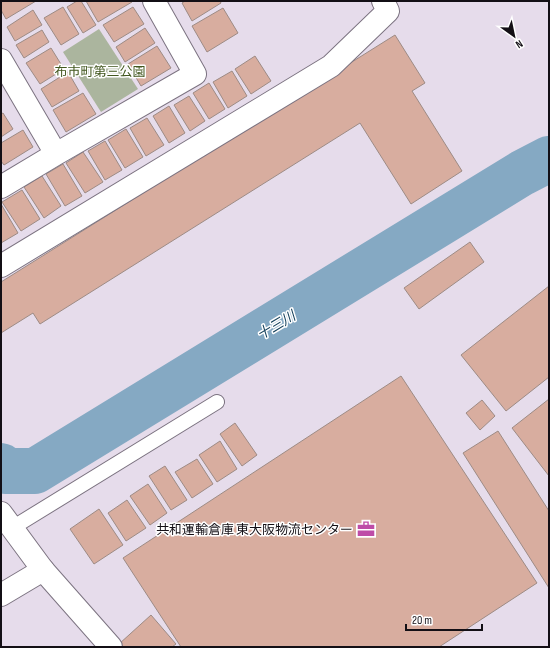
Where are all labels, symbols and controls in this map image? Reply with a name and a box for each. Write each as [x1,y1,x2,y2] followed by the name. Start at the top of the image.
[494,16,534,56] north arrow
[513,37,525,51] text: N
[54,64,146,80] park label: 布市町第三公園
[254,306,300,344] water label: 十三川
[356,519,376,539] office icon: 共和運輸倉庫 東大阪物流センター
[156,522,353,538] place label: 共和運輸倉庫 東大阪物流センター
[406,606,482,632] scale bar
[412,613,432,628] text: 20 m

